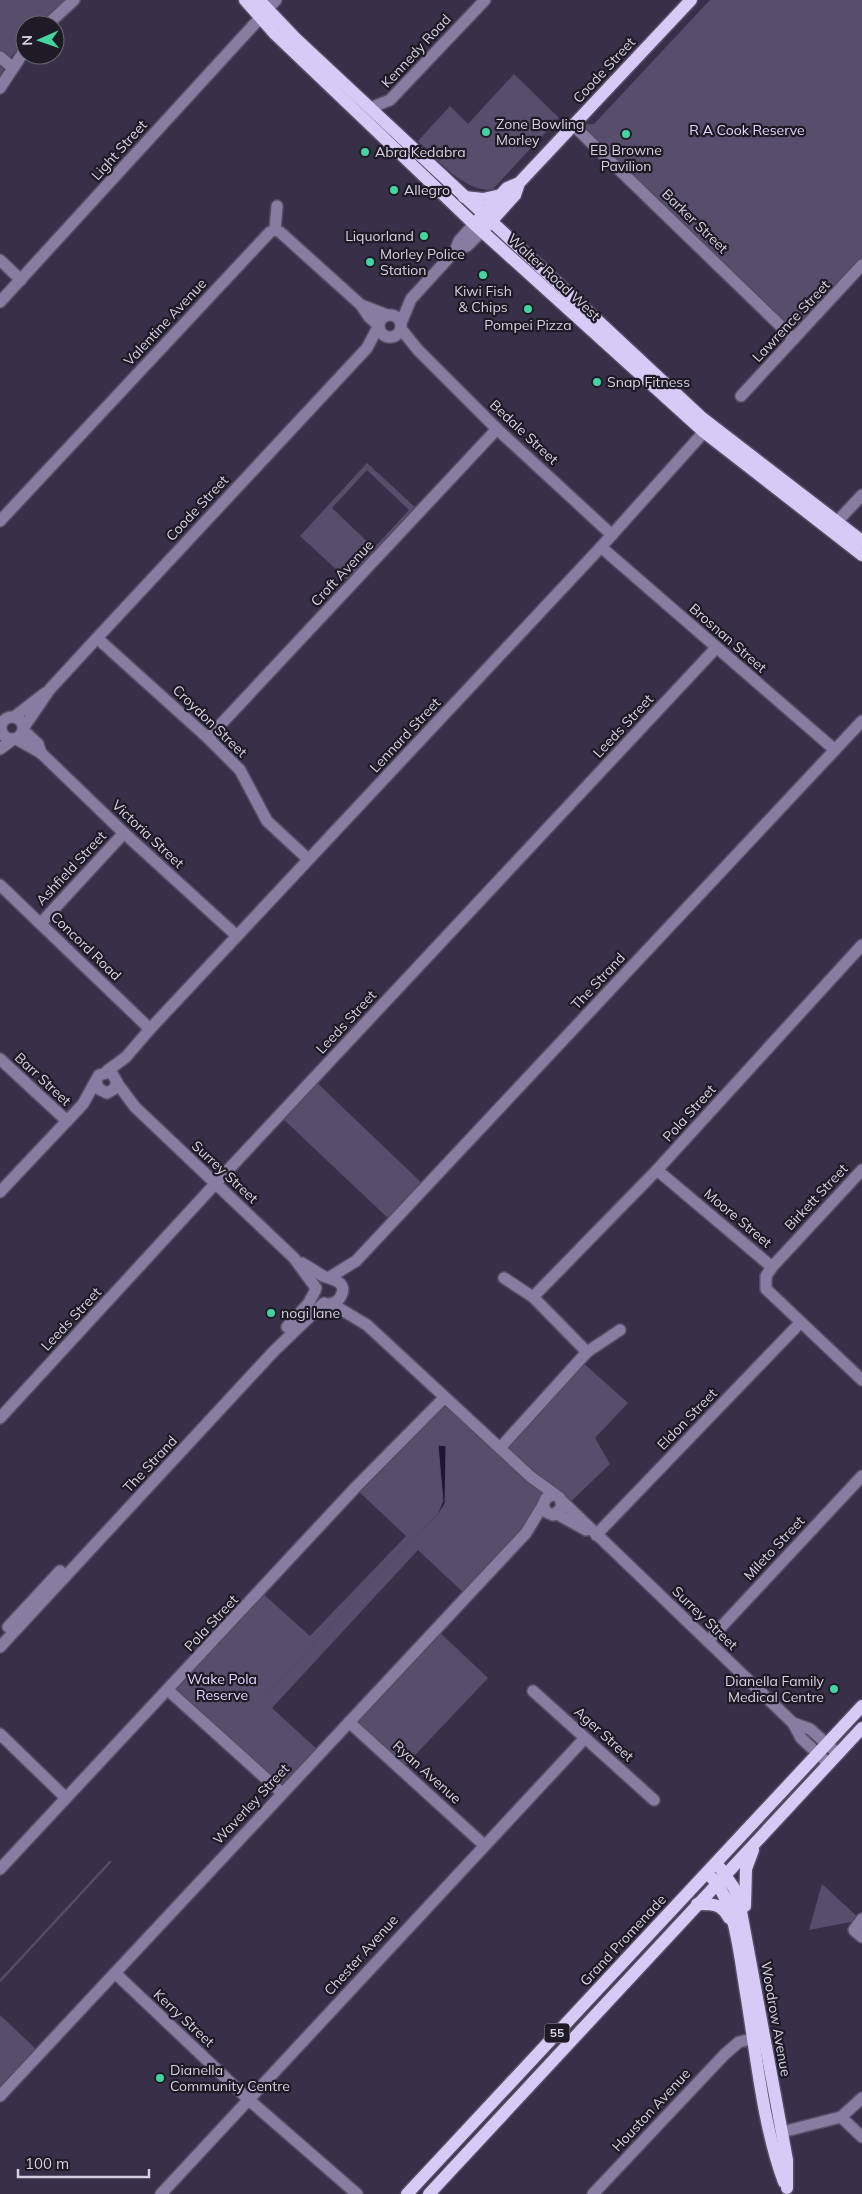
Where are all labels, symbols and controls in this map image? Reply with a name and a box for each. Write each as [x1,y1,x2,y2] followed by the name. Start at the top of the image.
[377,10,455,92] street label: Kennedy Road
[15,15,65,65] north arrow
[569,33,639,107] street label: Coode Street
[18,35,36,46] text: N
[496,115,585,149] place label: Zone Bowling Morley
[87,116,151,184] street label: Light Street
[689,121,805,139] park label: R A Cook Reserve
[480,126,492,138] marker: Zone Bowling Morley
[620,128,632,140] marker: EB Browne Pavilion
[590,141,662,175] place label: EB Browne Pavilion
[375,143,466,161] place label: Abra Kedabra
[359,146,371,158] marker: Abra Kedabra
[404,181,450,199] place label: Allegro
[388,184,400,196] marker: Allegro
[658,185,732,257] street label: Barker Street
[345,227,414,245] place label: Liquorland
[418,230,430,242] marker: Liquorland
[504,230,604,324] street label: Walter Road West
[380,245,465,279] place label: Morley Police Station
[364,256,376,268] marker: Morley Police Station
[477,269,489,281] marker: Kiwi Fish & Chips
[120,275,210,369] street label: Valentine Avenue
[748,276,834,366] street label: Lawrence Street
[454,282,512,316] place label: Kiwi Fish & Chips
[522,303,534,315] marker: Pompei Pizza
[484,316,572,334] place label: Pompei Pizza
[607,373,690,391] place label: Snap Fitness
[591,376,603,388] marker: Snap Fitness
[486,396,562,468] street label: Bedale Street
[162,471,232,545] street label: Coode Street
[307,536,377,610] street label: Croft Avenue
[686,600,770,677] street label: Brosnan Street
[169,681,251,761] street label: Croydon Street
[589,690,657,762] street label: Leeds Street
[366,694,444,776] street label: Lennard Street
[108,796,188,872] street label: Victoria Street
[32,827,110,909] street label: Ashfield Street
[47,908,125,984] street label: Concord Road
[567,949,629,1013] street label: The Strand
[312,986,380,1058] street label: Leeds Street
[11,1048,75,1110] street label: Barr Street
[659,1081,719,1145] street label: Pola Street
[188,1137,262,1207] street label: Surrey Street
[781,1160,851,1234] street label: Birkett Street
[700,1184,776,1252] street label: Moore Street
[37,1283,105,1355] street label: Leeds Street
[281,1304,340,1322] place label: nogi lane
[265,1307,277,1319] marker: nogi lane
[653,1384,721,1453] street label: Eldon Street
[119,1432,181,1496] street label: The Strand
[740,1512,808,1584] street label: Mileto Street
[668,1582,742,1654] street label: Surrey Street
[180,1591,242,1655] street label: Pola Street
[187,1670,257,1704] park label: Wake Pola Reserve
[725,1672,825,1706] place label: Dianella Family Medical Centre
[828,1683,840,1695] marker: Dianella Family Medical Centre
[571,1703,637,1765] street label: Ager Street
[389,1737,465,1807] street label: Ryan Avenue
[209,1760,293,1848] street label: Waverley Street
[576,1891,670,1989] street label: Grand Promenade
[320,1911,402,1999] street label: Chester Avenue
[757,1960,795,2078] street label: Woodrow Avenue
[150,1985,218,2051] street label: Kerry Street
[544,2024,570,2042] road number: 55
[170,2061,290,2095] place label: Dianella Community Centre
[608,2065,694,2155] street label: Houston Avenue
[154,2072,166,2084] marker: Dianella Community Centre
[18,2146,149,2178] scale bar
[25,2154,69,2173] text: 100 m

